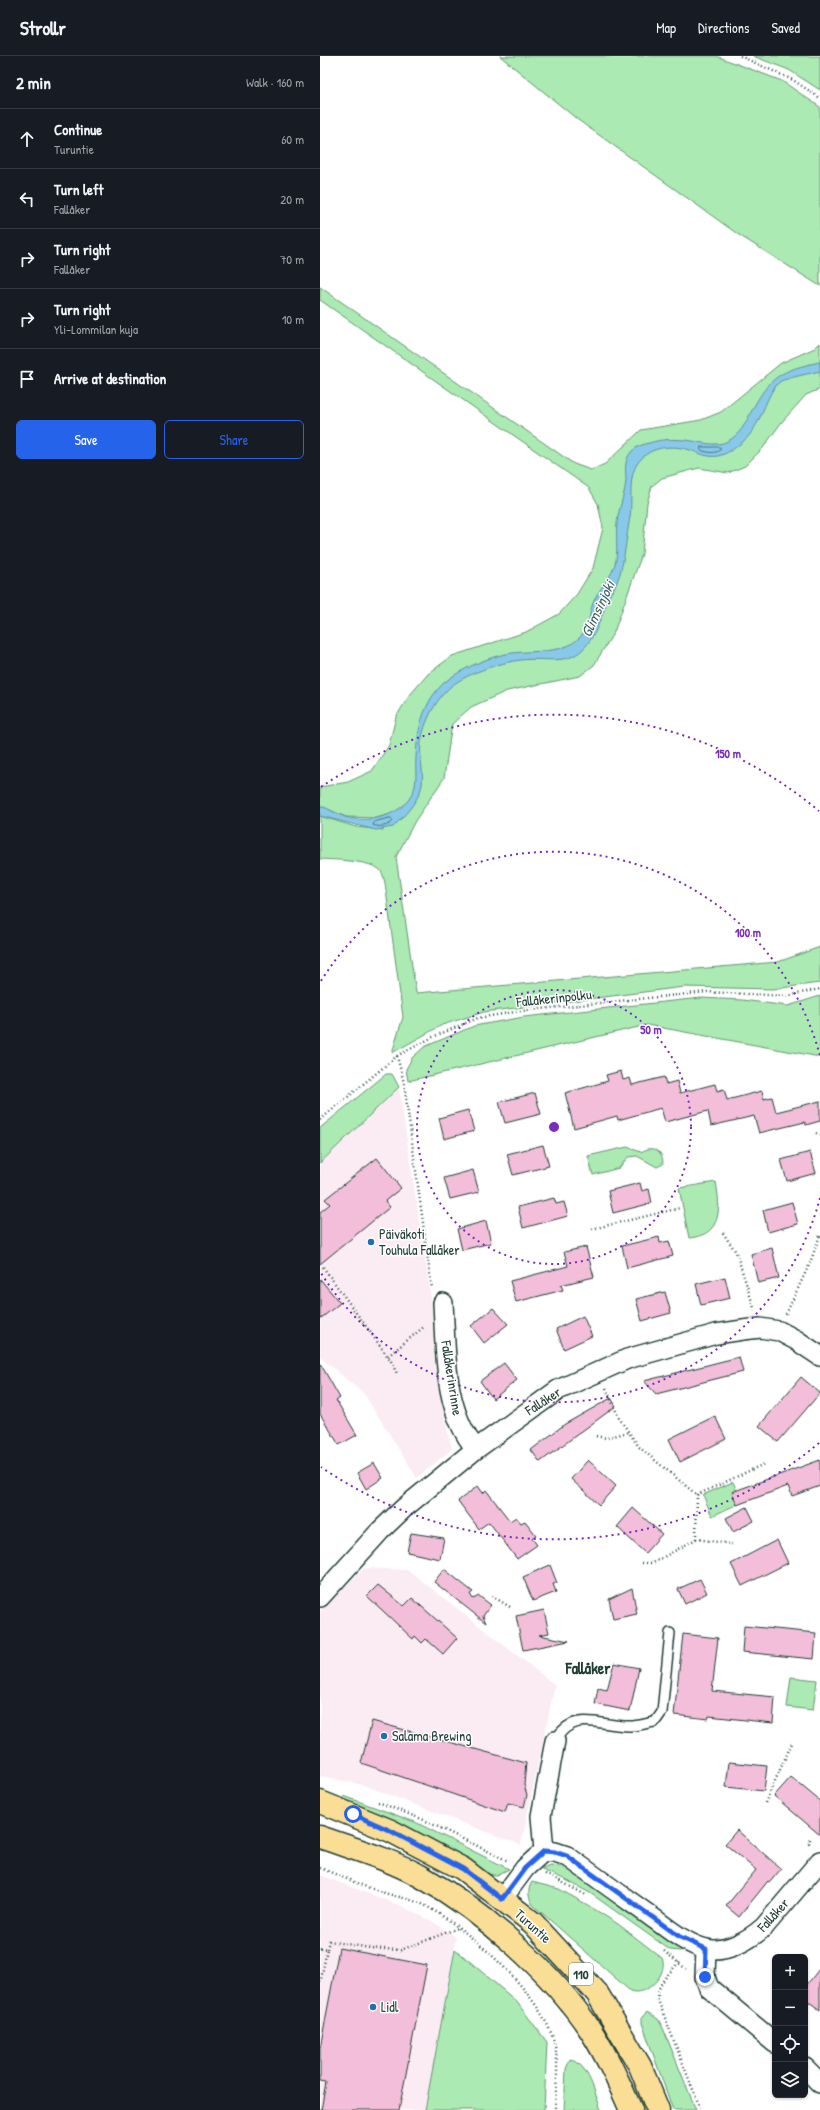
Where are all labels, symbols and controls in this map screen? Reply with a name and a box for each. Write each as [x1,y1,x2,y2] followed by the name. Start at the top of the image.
[20,15,66,41] text: Strollr
[656,18,676,37] text: Map
[698,18,749,37] text: Directions
[771,18,800,37] text: Saved
[16,71,51,94] text: 2 min
[246,73,304,91] text: Walk · 160 m
[54,119,102,140] text: Continue
[16,128,38,150] icon: ahead
[281,130,304,148] text: 60 m
[54,140,94,158] text: Turuntie
[54,179,104,200] text: Turn left
[16,188,38,210] icon: left
[280,190,304,208] text: 20 m
[54,200,90,218] text: Fallåker
[54,239,110,260] text: Turn right
[16,248,38,270] icon: right
[280,250,304,268] text: 70 m
[54,260,90,278] text: Fallåker
[54,299,110,320] text: Turn right
[16,308,38,330] icon: right
[282,310,304,328] text: 10 m
[54,320,138,338] text: Yli-Lommilan kuja
[16,368,38,390] icon: arrive
[54,368,166,389] text: Arrive at destination
[16,420,156,459] button: Save
[164,420,304,459] button: Share
[575,576,620,640] water label: Glimsinjoki
[715,745,741,762] text: 150 m
[735,924,761,941] text: 100 m
[515,984,593,1012] street label: Fallåkerinpolku
[640,1021,662,1038] text: 50 m
[547,1120,561,1134] centre of rings
[379,1224,460,1259] place label: Päiväkoti Touhula Fallåker
[366,1237,376,1247] marker: Päiväkoti Touhula Fallåker
[437,1338,468,1417] street label: Fallåkerinrinne
[520,1382,565,1420] street label: Fallåker
[565,1657,611,1679] district label: Fallåker
[392,1726,472,1746] place label: Salama Brewing
[379,1731,389,1741] marker: Salama Brewing
[344,1805,362,1823] route start
[752,1893,793,1936] street label: Fallåker
[511,1904,556,1947] street label: Turuntie
[772,1954,808,2098] map controls
[772,1954,808,1990] button: +
[569,1963,593,1985] road number: 110
[696,1968,714,1986] route end
[772,1990,808,2026] button: −
[381,1997,399,2016] place label: Lidl
[368,2002,378,2012] marker: Lidl
[772,2026,808,2062] button: locate
[772,2062,808,2098] button: layers

